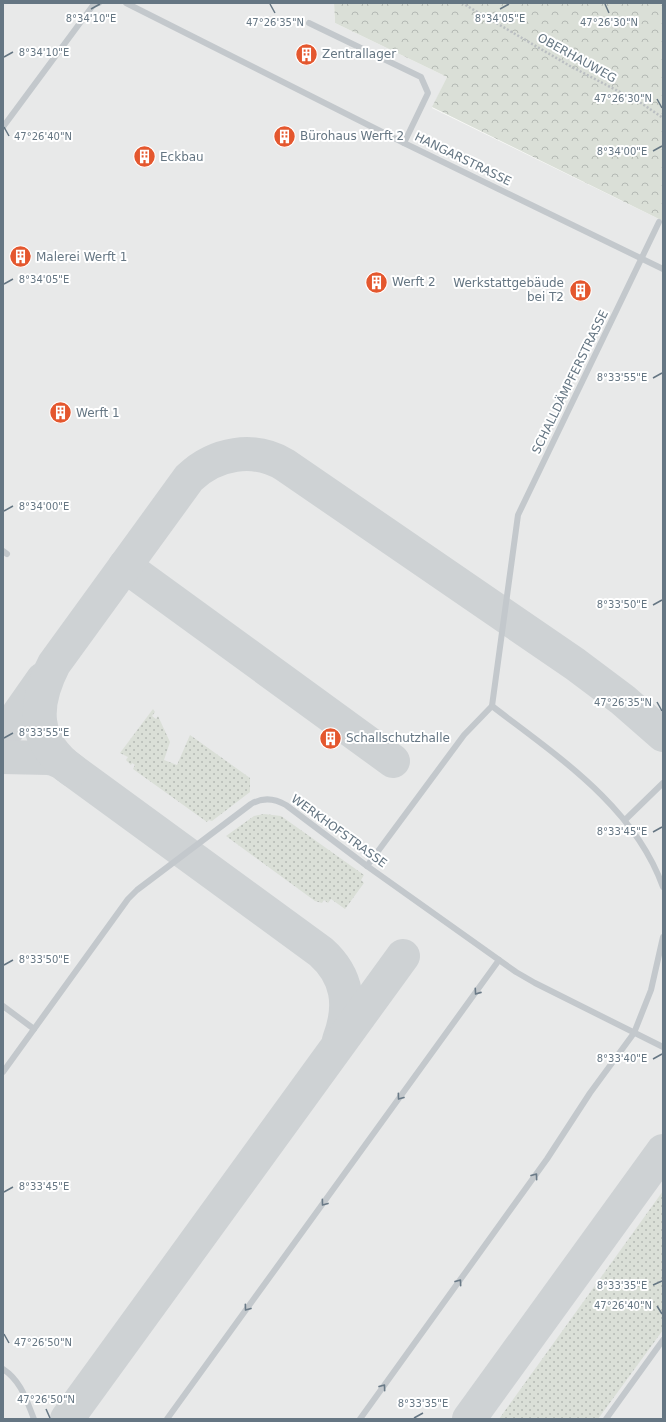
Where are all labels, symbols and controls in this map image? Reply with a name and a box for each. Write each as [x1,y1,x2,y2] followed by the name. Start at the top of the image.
[66,13,116,24] text: 8°34'10"E
[475,13,525,24] text: 8°34'05"E
[246,17,304,28] text: 47°26'35"N
[580,17,638,28] text: 47°26'30"N
[535,30,619,86] street label: OBERHAUWEG
[294,41,320,67] building icon: Zentrallager
[19,47,69,58] text: 8°34'10"E
[322,47,396,61] place label: Zentrallager
[594,93,652,104] text: 47°26'30"N
[271,123,297,149] building icon: Bürohaus Werft 2
[300,129,404,143] place label: Bürohaus Werft 2
[412,129,514,189] street label: HANGARSTRASSE
[14,131,72,142] text: 47°26'40"N
[131,144,157,170] building icon: Eckbau
[597,146,647,157] text: 8°34'00"E
[160,150,204,164] place label: Eckbau
[8,244,34,270] building icon: Malerei Werft 1
[36,250,127,264] place label: Malerei Werft 1
[364,269,390,295] building icon: Werft 2
[19,274,69,285] text: 8°34'05"E
[392,275,436,289] place label: Werft 2
[453,276,564,304] place label: Werkstattgebäude bei T2
[567,277,593,303] building icon: Werkstattgebäude bei T2
[528,307,611,456] street label: SCHALLDÄMPFERSTRASSE
[597,372,647,383] text: 8°33'55"E
[47,400,73,426] building icon: Werft 1
[76,406,120,420] place label: Werft 1
[19,501,69,512] text: 8°34'00"E
[597,599,647,610] text: 8°33'50"E
[594,697,652,708] text: 47°26'35"N
[318,725,344,751] building icon: Schallschutzhalle
[19,727,69,738] text: 8°33'55"E
[346,731,450,745] place label: Schallschutzhalle
[289,792,389,870] street label: WERKHOFSTRASSE
[597,826,647,837] text: 8°33'45"E
[19,954,69,965] text: 8°33'50"E
[475,988,482,995] one-way arrow
[597,1053,647,1064] text: 8°33'40"E
[398,1093,405,1100] one-way arrow
[530,1174,537,1181] one-way arrow
[19,1181,69,1192] text: 8°33'45"E
[322,1198,329,1205] one-way arrow
[454,1279,462,1286] one-way arrow
[597,1280,647,1291] text: 8°33'35"E
[594,1300,652,1311] text: 47°26'40"N
[245,1303,252,1310] one-way arrow
[14,1337,72,1348] text: 47°26'50"N
[378,1385,385,1392] one-way arrow
[17,1394,75,1405] text: 47°26'50"N
[398,1398,448,1409] text: 8°33'35"E

